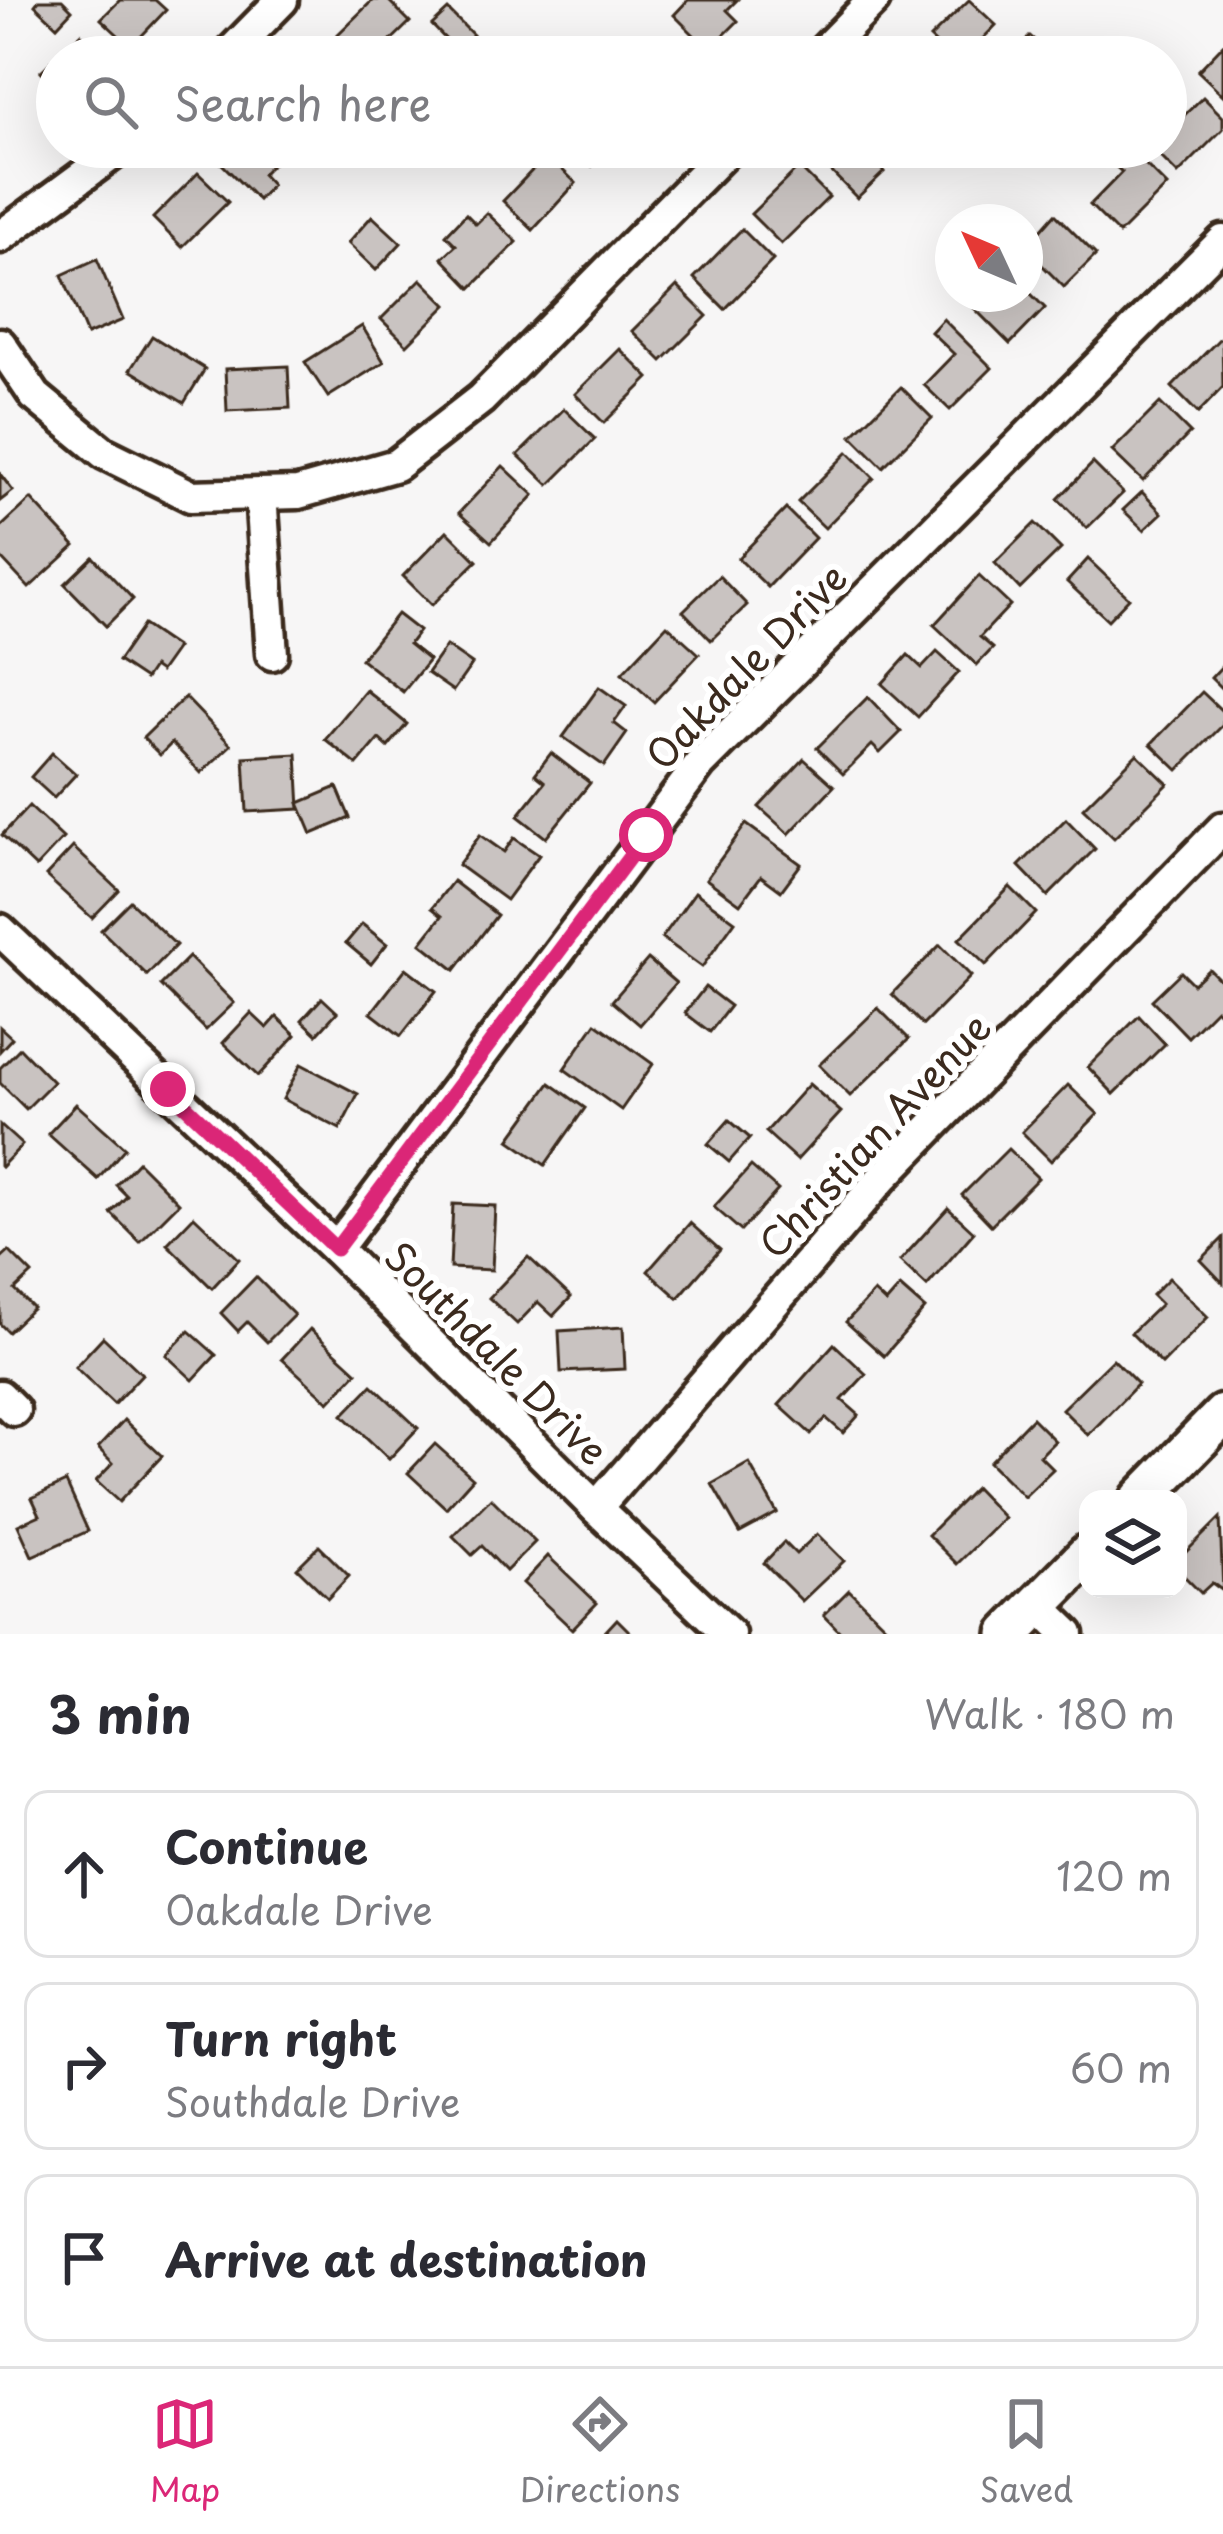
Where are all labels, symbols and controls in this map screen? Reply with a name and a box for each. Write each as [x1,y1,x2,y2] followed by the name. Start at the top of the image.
[36,36,1187,168] search box
[174,68,431,136] text: Search here
[78,69,144,135] icon: search
[935,204,1043,312] north arrow
[631,548,859,782] street label: Oakdale Drive
[619,808,673,862] route start
[743,998,1003,1270] street label: Christian Avenue
[141,1062,195,1116] route end
[372,1227,623,1478] street label: Southdale Drive
[1079,1490,1187,1598] map controls
[1079,1490,1187,1598] button: layers
[48,1674,192,1751] text: 3 min
[925,1683,1175,1742] text: Walk · 180 m
[165,1811,368,1879] text: Continue
[51,1841,117,1907] icon: ahead
[1056,1845,1172,1904] text: 120 m
[165,1879,433,1938] text: Oakdale Drive
[165,2003,397,2071] text: Turn right
[51,2033,117,2099] icon: right
[1070,2037,1172,2096] text: 60 m
[165,2071,460,2130] text: Southdale Drive
[165,2224,648,2292] text: Arrive at destination
[51,2225,117,2291] icon: arrive
[150,2391,220,2513] tab: Map
[520,2391,680,2513] tab: Directions
[980,2391,1073,2513] tab: Saved

